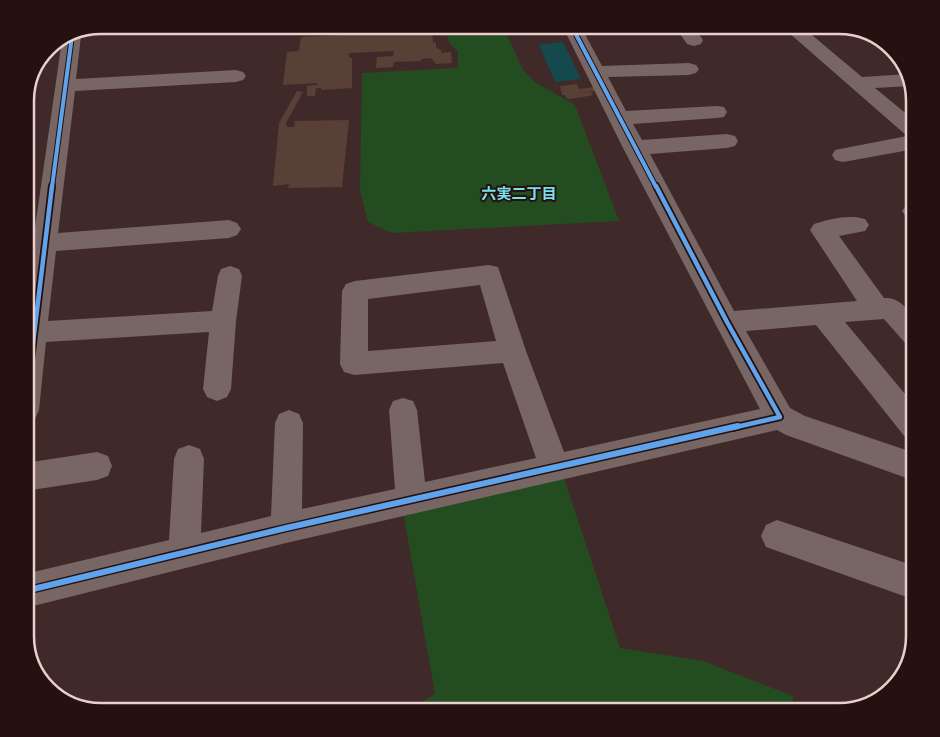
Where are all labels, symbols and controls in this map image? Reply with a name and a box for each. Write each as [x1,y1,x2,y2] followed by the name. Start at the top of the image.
[481,184,557,204] district label: 六実二丁目

